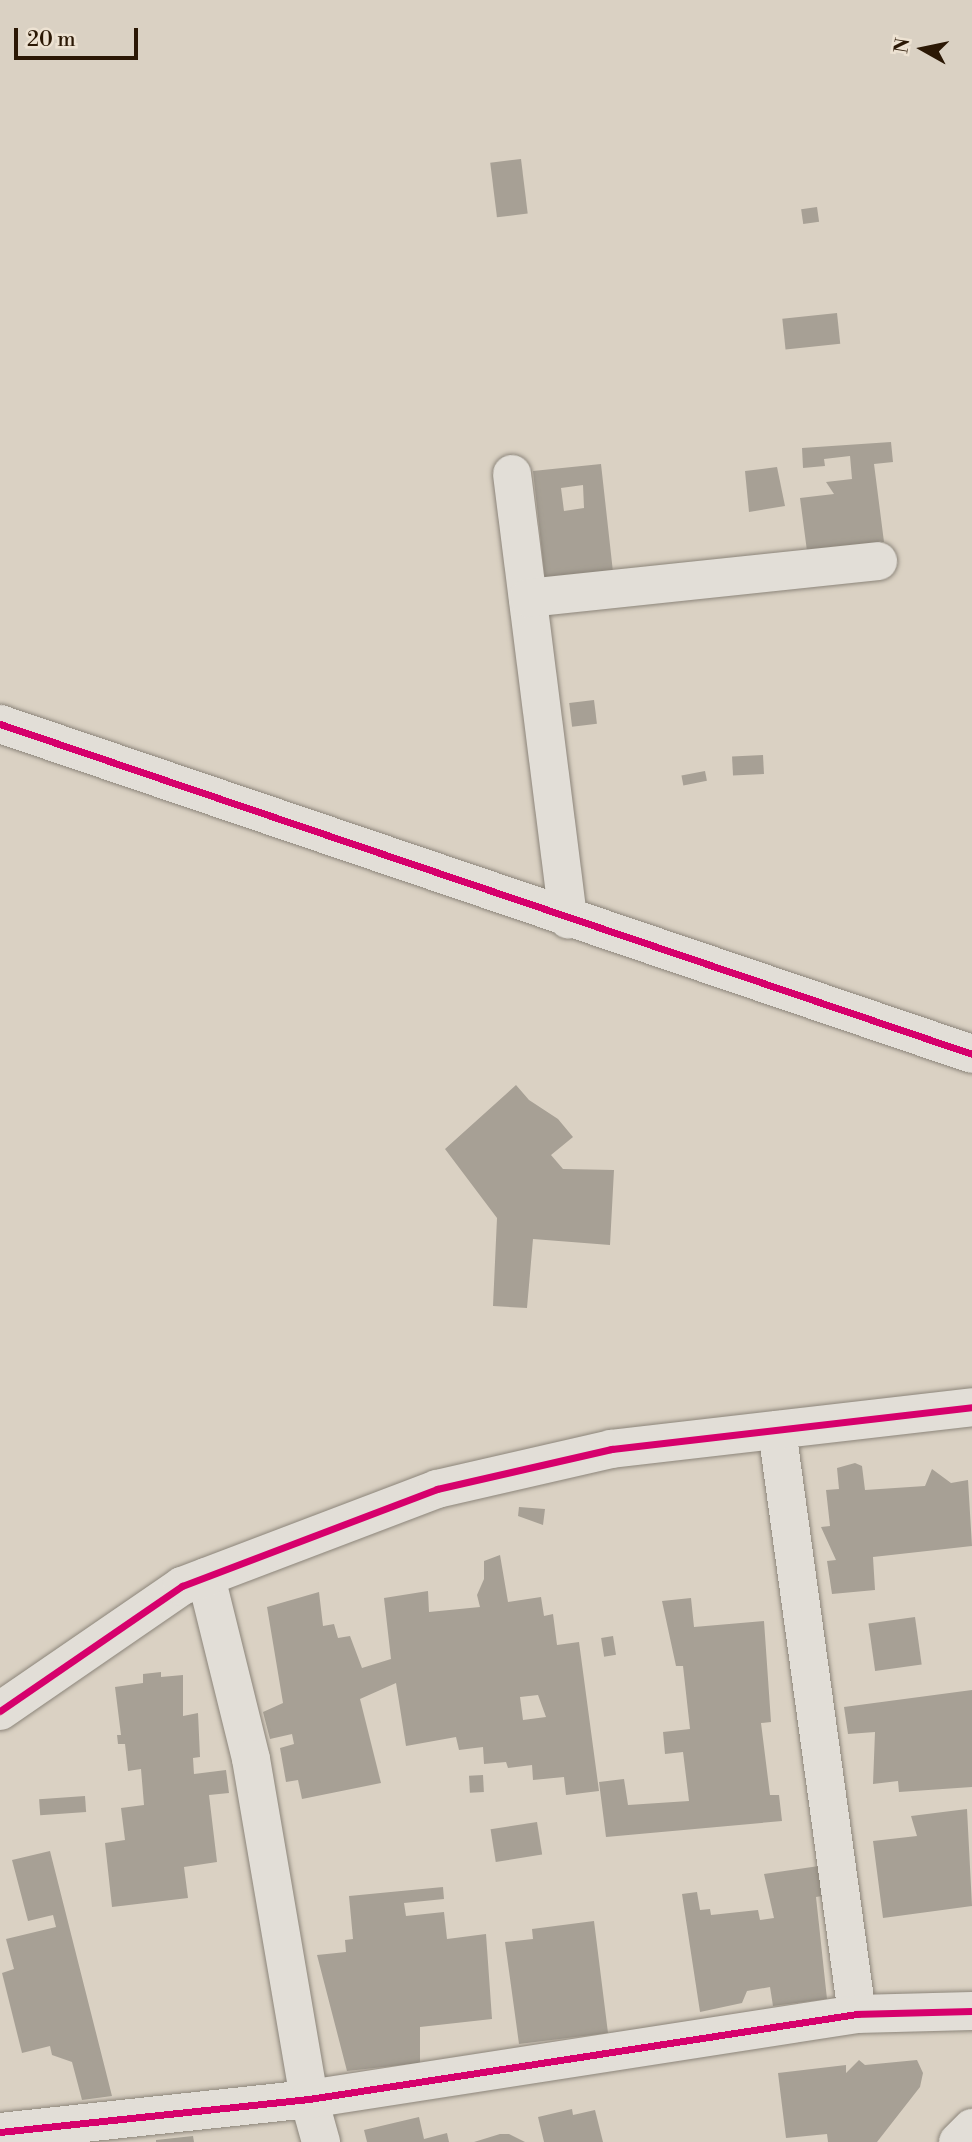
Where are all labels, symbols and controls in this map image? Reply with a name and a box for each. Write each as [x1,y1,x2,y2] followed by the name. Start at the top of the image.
[18,14,142,58] scale bar
[888,14,958,84] north arrow
[27,27,76,53] text: 20 m
[889,36,915,55] text: N

